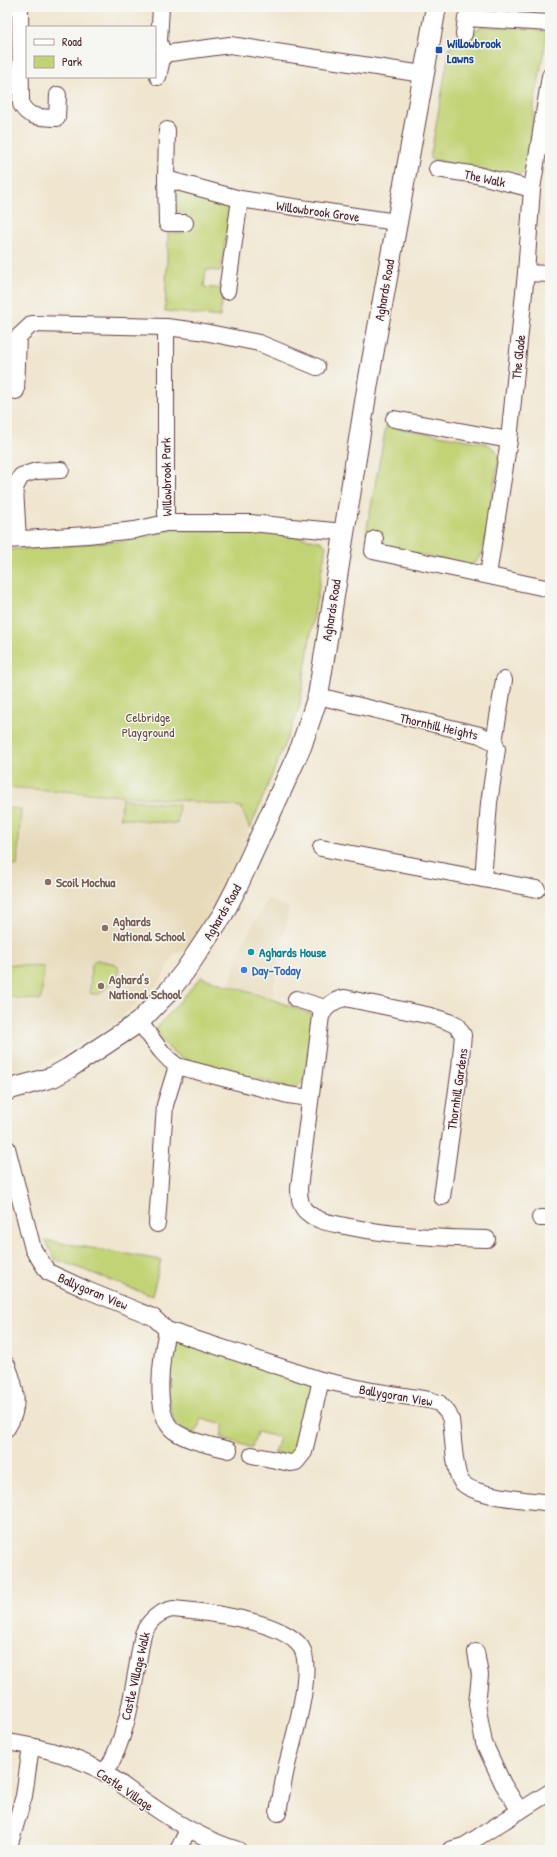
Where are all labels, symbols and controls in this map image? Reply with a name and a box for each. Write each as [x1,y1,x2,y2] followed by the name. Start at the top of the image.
[26,26,156,78] legend
[62,33,82,50] text: Road
[447,34,502,67] place label: Willowbrook Lawns
[434,45,444,55] marker: Willowbrook Lawns
[62,53,82,70] text: Park
[463,165,508,191] street label: The Walk
[275,196,361,226] street label: Willowbrook Grove
[370,258,398,322] street label: Aghards Road
[507,334,529,380] street label: The Glade
[156,437,176,517] street label: Willowbrook Park
[317,578,345,642] street label: Aghards Road
[122,708,174,741] park label: Celbridge Playground
[398,708,480,744] street label: Thornhill Heights
[56,873,116,891] place label: Scoil Mochua
[43,877,53,887] marker: Scoil Mochua
[199,881,245,943] street label: Aghards Road
[113,912,186,945] place label: Aghards National School
[100,923,110,933] marker: Aghards National School
[259,943,327,962] place label: Aghards House
[246,947,256,957] marker: Aghards House
[252,961,302,980] place label: Day-Today
[239,965,249,975] marker: Day-Today
[109,970,182,1003] place label: Aghard's National School
[96,981,106,991] marker: Aghard's National School
[442,1047,472,1131] street label: Thornhill Gardens
[55,1268,131,1314] street label: Ballygoran View
[358,1380,434,1410] street label: Ballygoran View
[116,1629,154,1722] street label: Castle Village Walk
[93,1763,157,1815] street label: Castle Village

